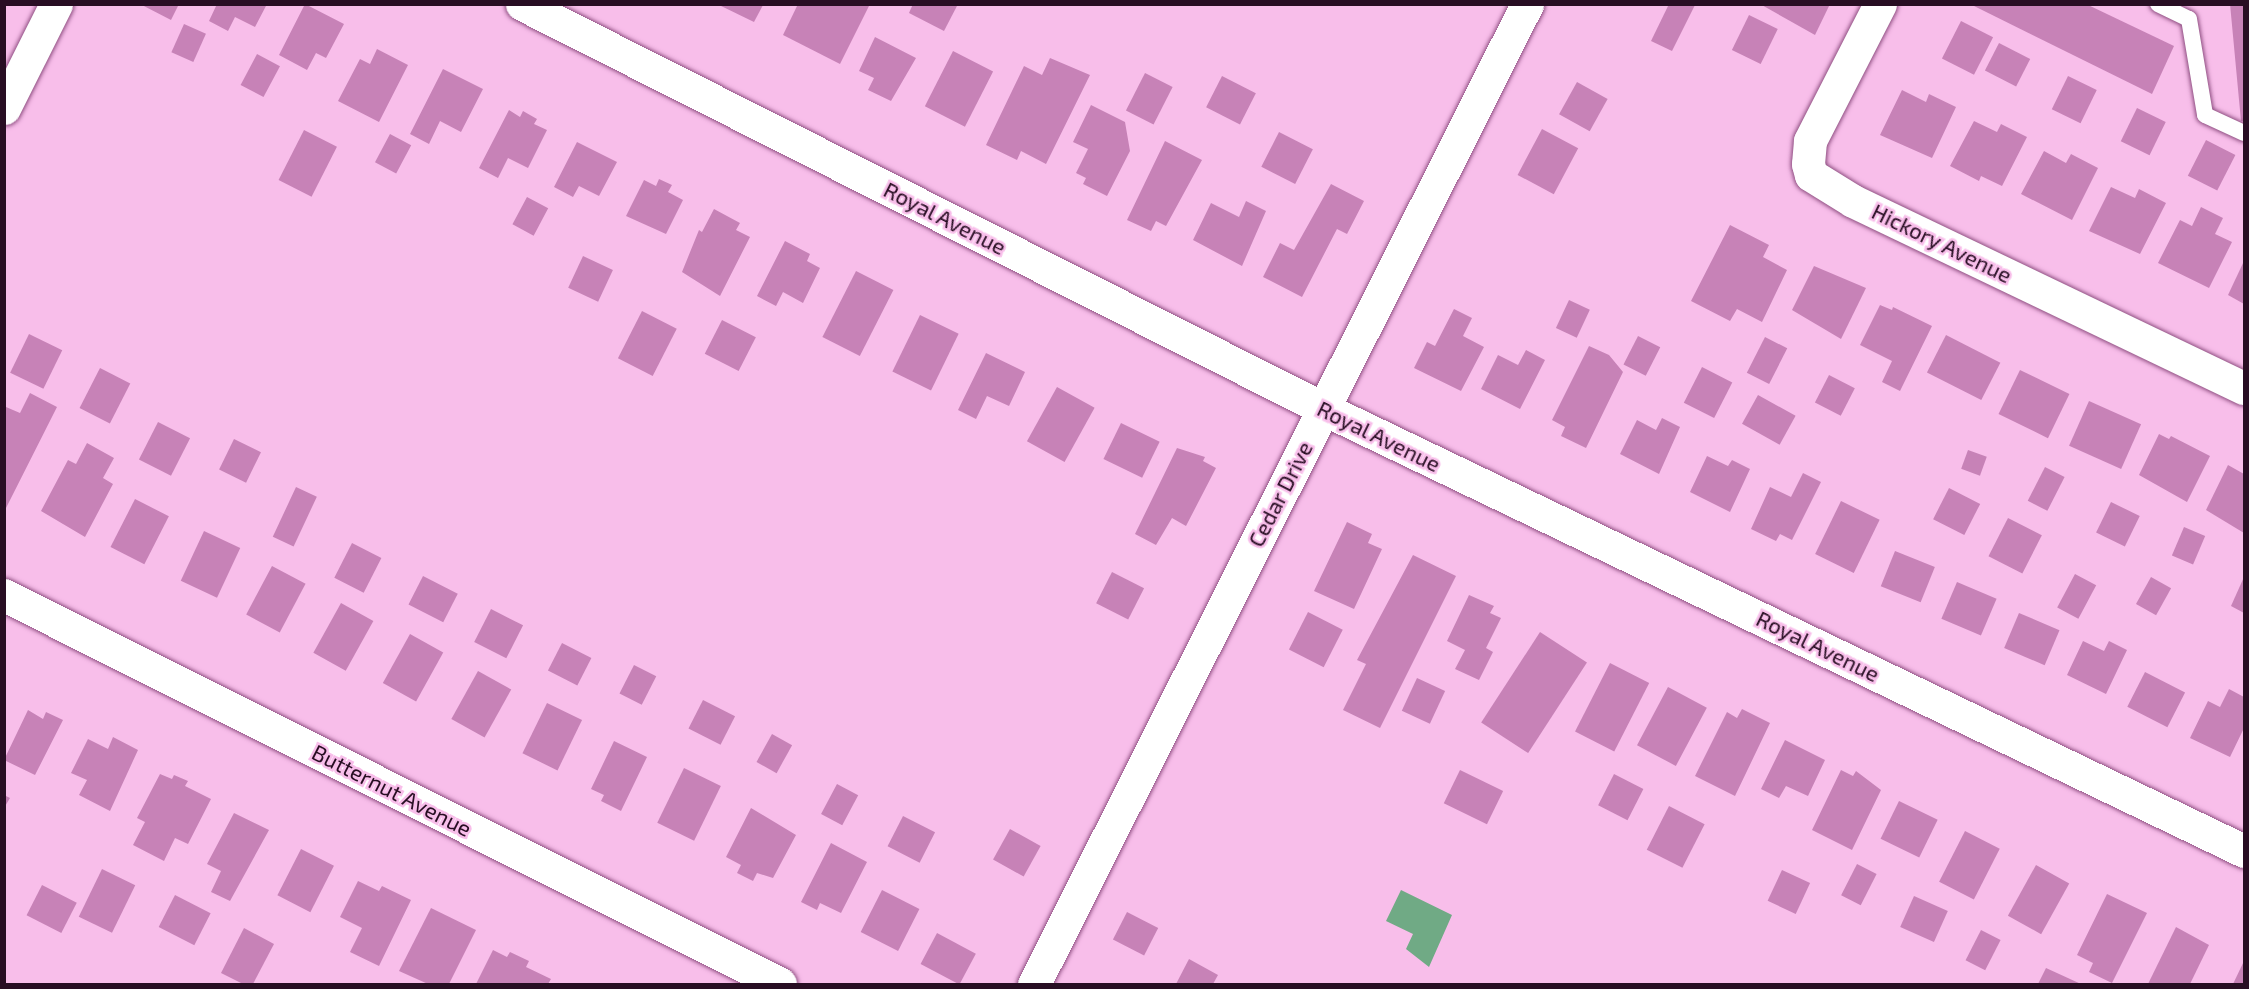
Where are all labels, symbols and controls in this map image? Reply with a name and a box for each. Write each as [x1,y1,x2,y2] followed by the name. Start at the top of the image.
[879,176,1011,260] street label: Royal Avenue
[1867,198,2017,288] street label: Hickory Avenue
[1313,395,1445,477] street label: Royal Avenue
[1242,437,1318,551] street label: Cedar Drive
[1752,605,1884,687] street label: Royal Avenue
[308,738,476,842] street label: Butternut Avenue

